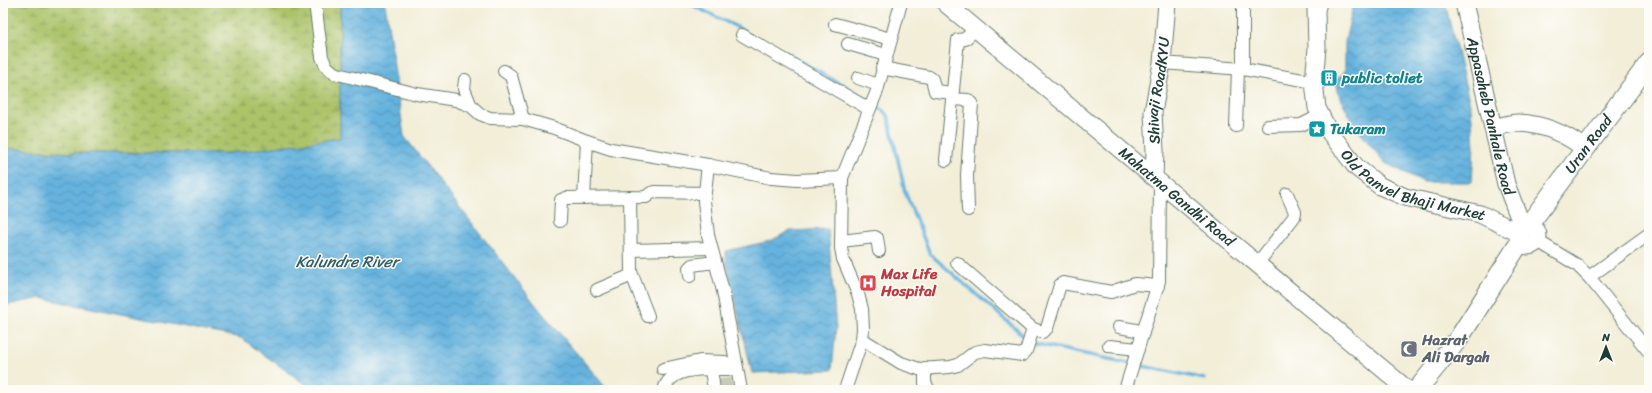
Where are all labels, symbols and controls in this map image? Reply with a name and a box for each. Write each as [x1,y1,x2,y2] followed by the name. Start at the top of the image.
[1459,33,1523,200] street label: Appasaheb Panhale Road
[1140,35,1177,145] street label: Shivaji RoadKYU
[1341,65,1423,91] place label: public toliet
[1319,68,1339,88] building icon: public toliet
[1558,109,1620,179] street label: Uran Road
[1330,116,1386,142] place label: Tukaram
[1307,119,1327,139] place icon: Tukaram
[1113,140,1242,254] street label: Mahatma Gandhi Road
[1334,144,1491,228] street label: Old Panvel Bhaji Market
[296,247,401,276] water label: Kalundre River
[880,261,938,304] place label: Max Life Hospital
[858,273,878,293] hospital icon: Max Life Hospital
[1421,327,1490,370] place label: Hazrat Ali Dargah
[1586,327,1626,367] north arrow
[1601,328,1610,347] text: N
[1399,339,1419,359] mosque icon: Hazrat Ali Dargah

